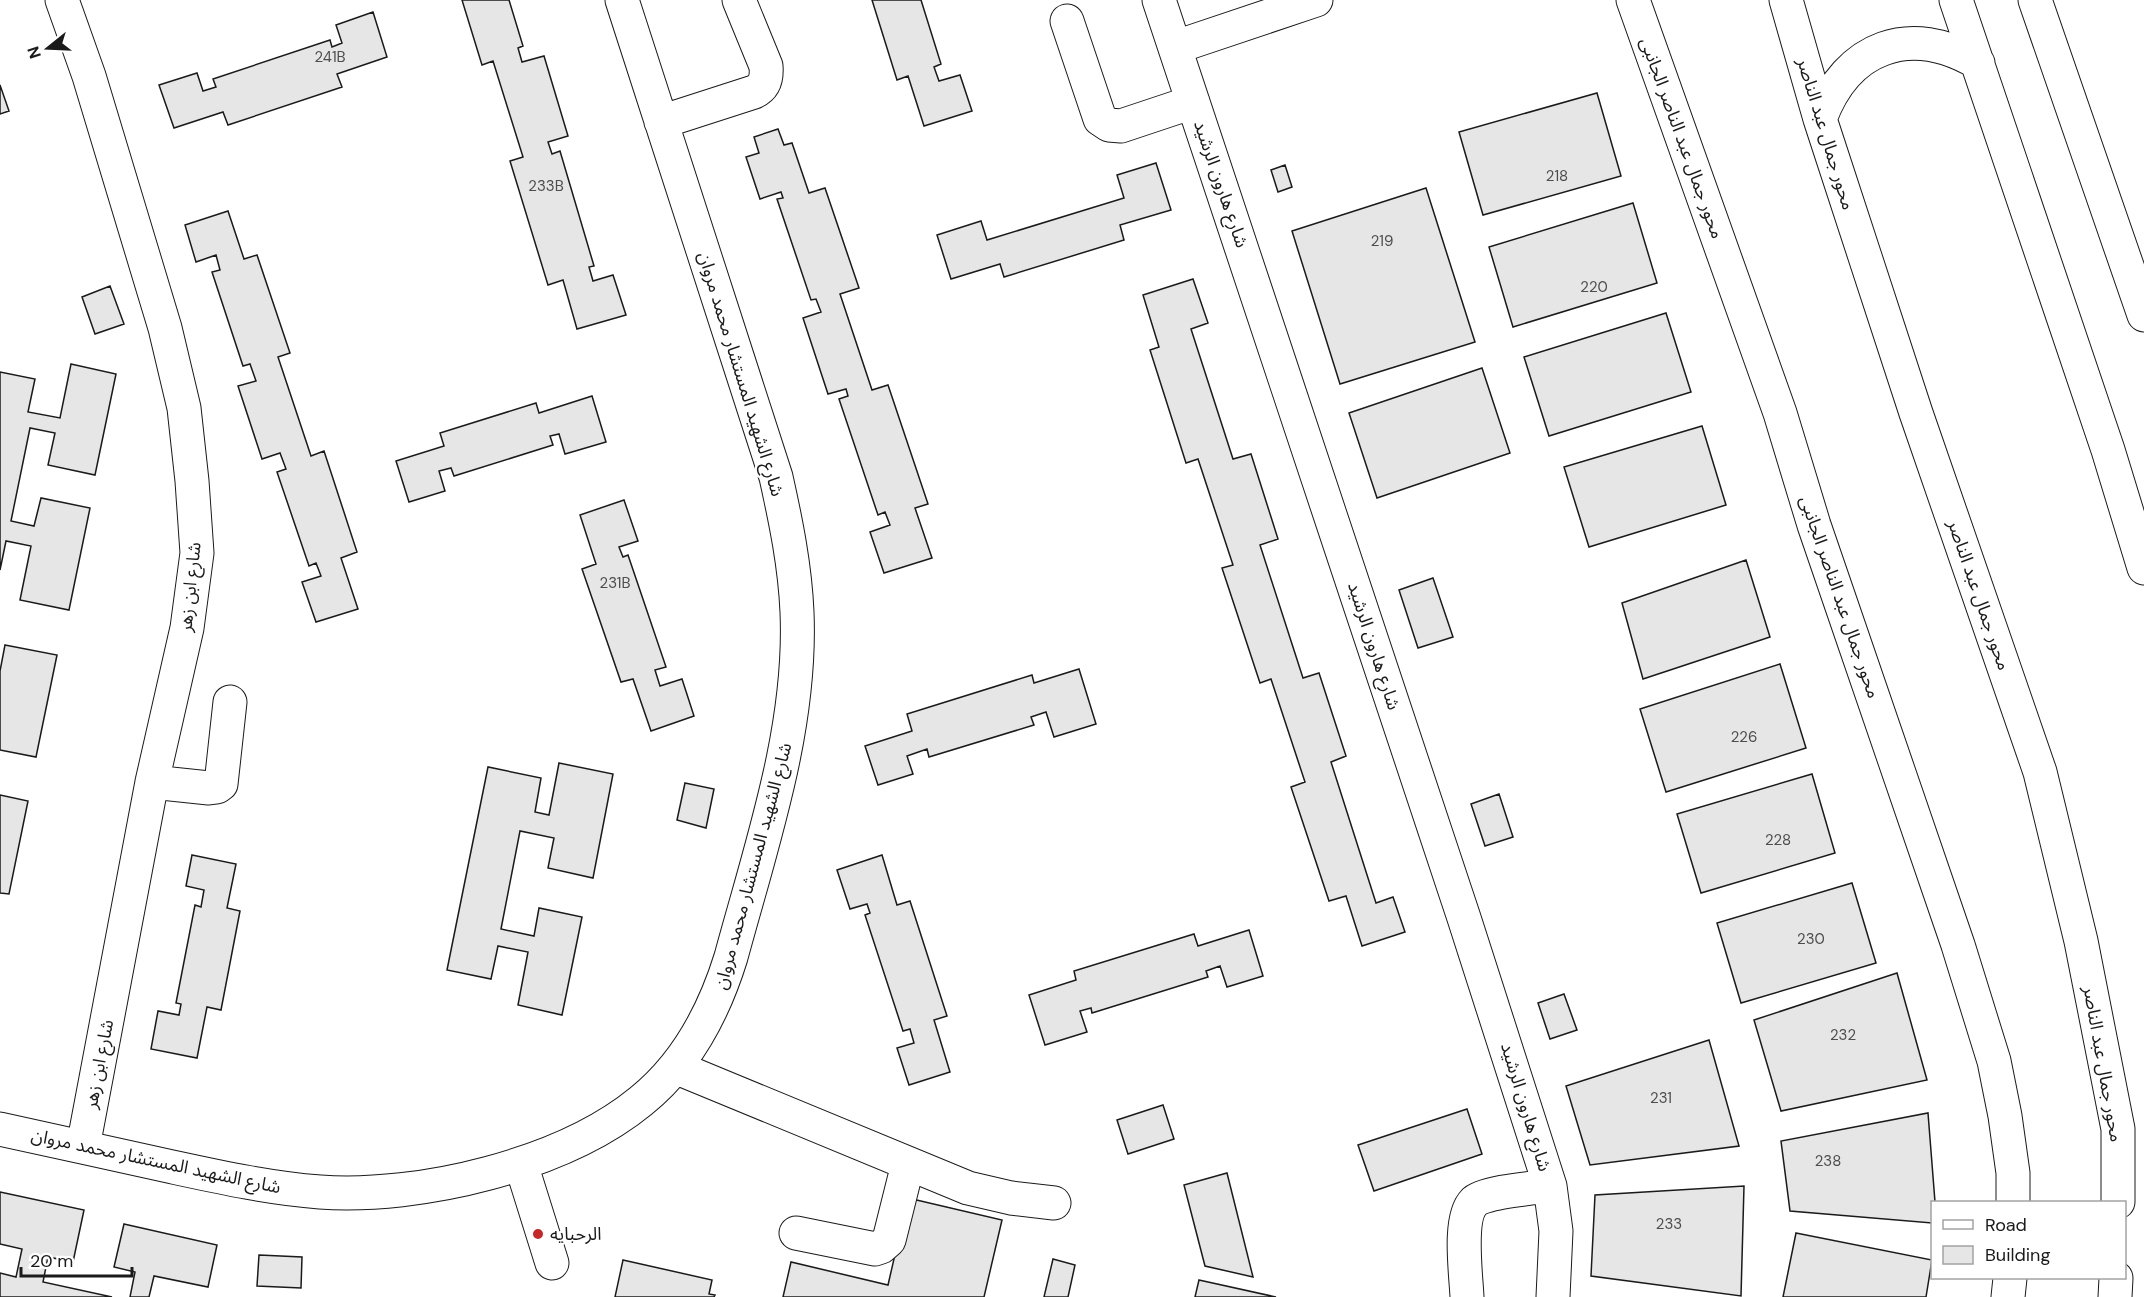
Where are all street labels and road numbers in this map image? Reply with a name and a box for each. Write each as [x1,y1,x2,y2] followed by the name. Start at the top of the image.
[1634,34,1730,242] street label: محور جمال عبد الناصر الجانبى
[1791,54,1861,213] street label: محور جمال عبد الناصر
[1186,117,1254,252] street label: شارع هارون الرشيد
[690,249,790,500] street label: شارع الشهيد المستشار محمد مروان
[1794,493,1886,701] street label: محور جمال عبد الناصر الجانبى
[1942,516,2016,673] street label: محور جمال عبد الناصر
[173,541,209,634] street label: شارع ابن زهر
[1340,579,1406,714] street label: شارع هارون الرشيد
[708,740,799,993] street label: شارع الشهيد المستشار محمد مروان
[2077,983,2129,1144] street label: محور جمال عبد الناصر
[78,1017,121,1112] street label: شارع ابن زهر
[1493,1040,1557,1175] street label: شارع هارون الرشيد
[29,1123,283,1201] street label: شارع الشهيد المستشار محمد مروان

